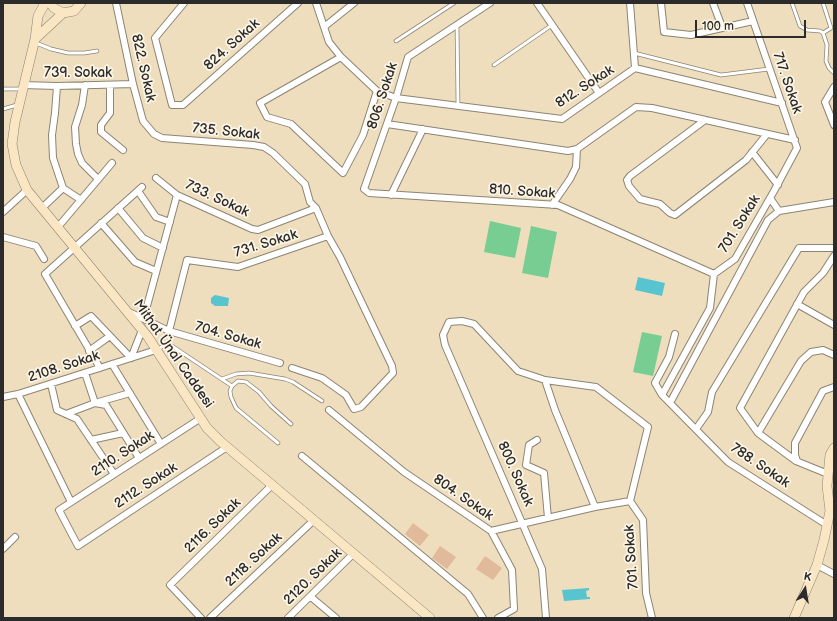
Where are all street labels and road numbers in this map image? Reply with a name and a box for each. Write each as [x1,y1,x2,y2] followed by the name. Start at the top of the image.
[201,16,263,74] street label: 824. Sokak
[127,32,159,104] street label: 822. Sokak
[769,50,805,116] street label: 717. Sokak
[364,60,402,132] street label: 806. Sokak
[553,62,617,112] street label: 812. Sokak
[44,65,112,81] street label: 739. Sokak
[191,120,261,144] street label: 735. Sokak
[182,177,252,221] street label: 733. Sokak
[488,181,556,203] street label: 810. Sokak
[716,192,764,256] street label: 701. Sokak
[232,226,300,262] street label: 731. Sokak
[129,297,217,411] street label: Mithat Ünal Caddesi
[193,319,263,353] street label: 704. Sokak
[26,348,102,386] street label: 2108. Sokak
[88,427,158,481] street label: 2110. Sokak
[493,439,537,509] street label: 800. Sokak
[727,440,793,492] street label: 788. Sokak
[111,459,181,513] street label: 2112. Sokak
[430,471,496,525] street label: 804. Sokak
[181,495,245,557] street label: 2116. Sokak
[621,524,643,590] street label: 701. Sokak
[222,530,286,590] street label: 2118. Sokak
[280,545,346,609] street label: 2120. Sokak

